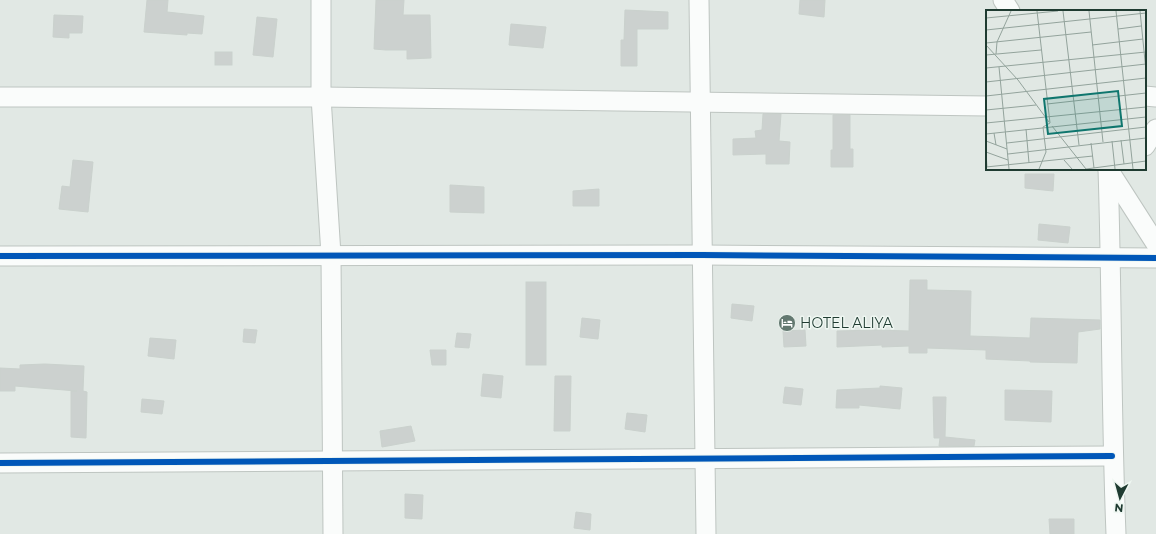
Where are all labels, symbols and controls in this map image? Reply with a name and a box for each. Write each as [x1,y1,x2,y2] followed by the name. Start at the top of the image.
[986,10,1146,170] inset map
[777,313,797,333] hotel icon: HOTEL ALIYA
[800,314,894,332] place label: HOTEL ALIYA
[1100,478,1140,518] north arrow
[1114,501,1124,515] text: N

